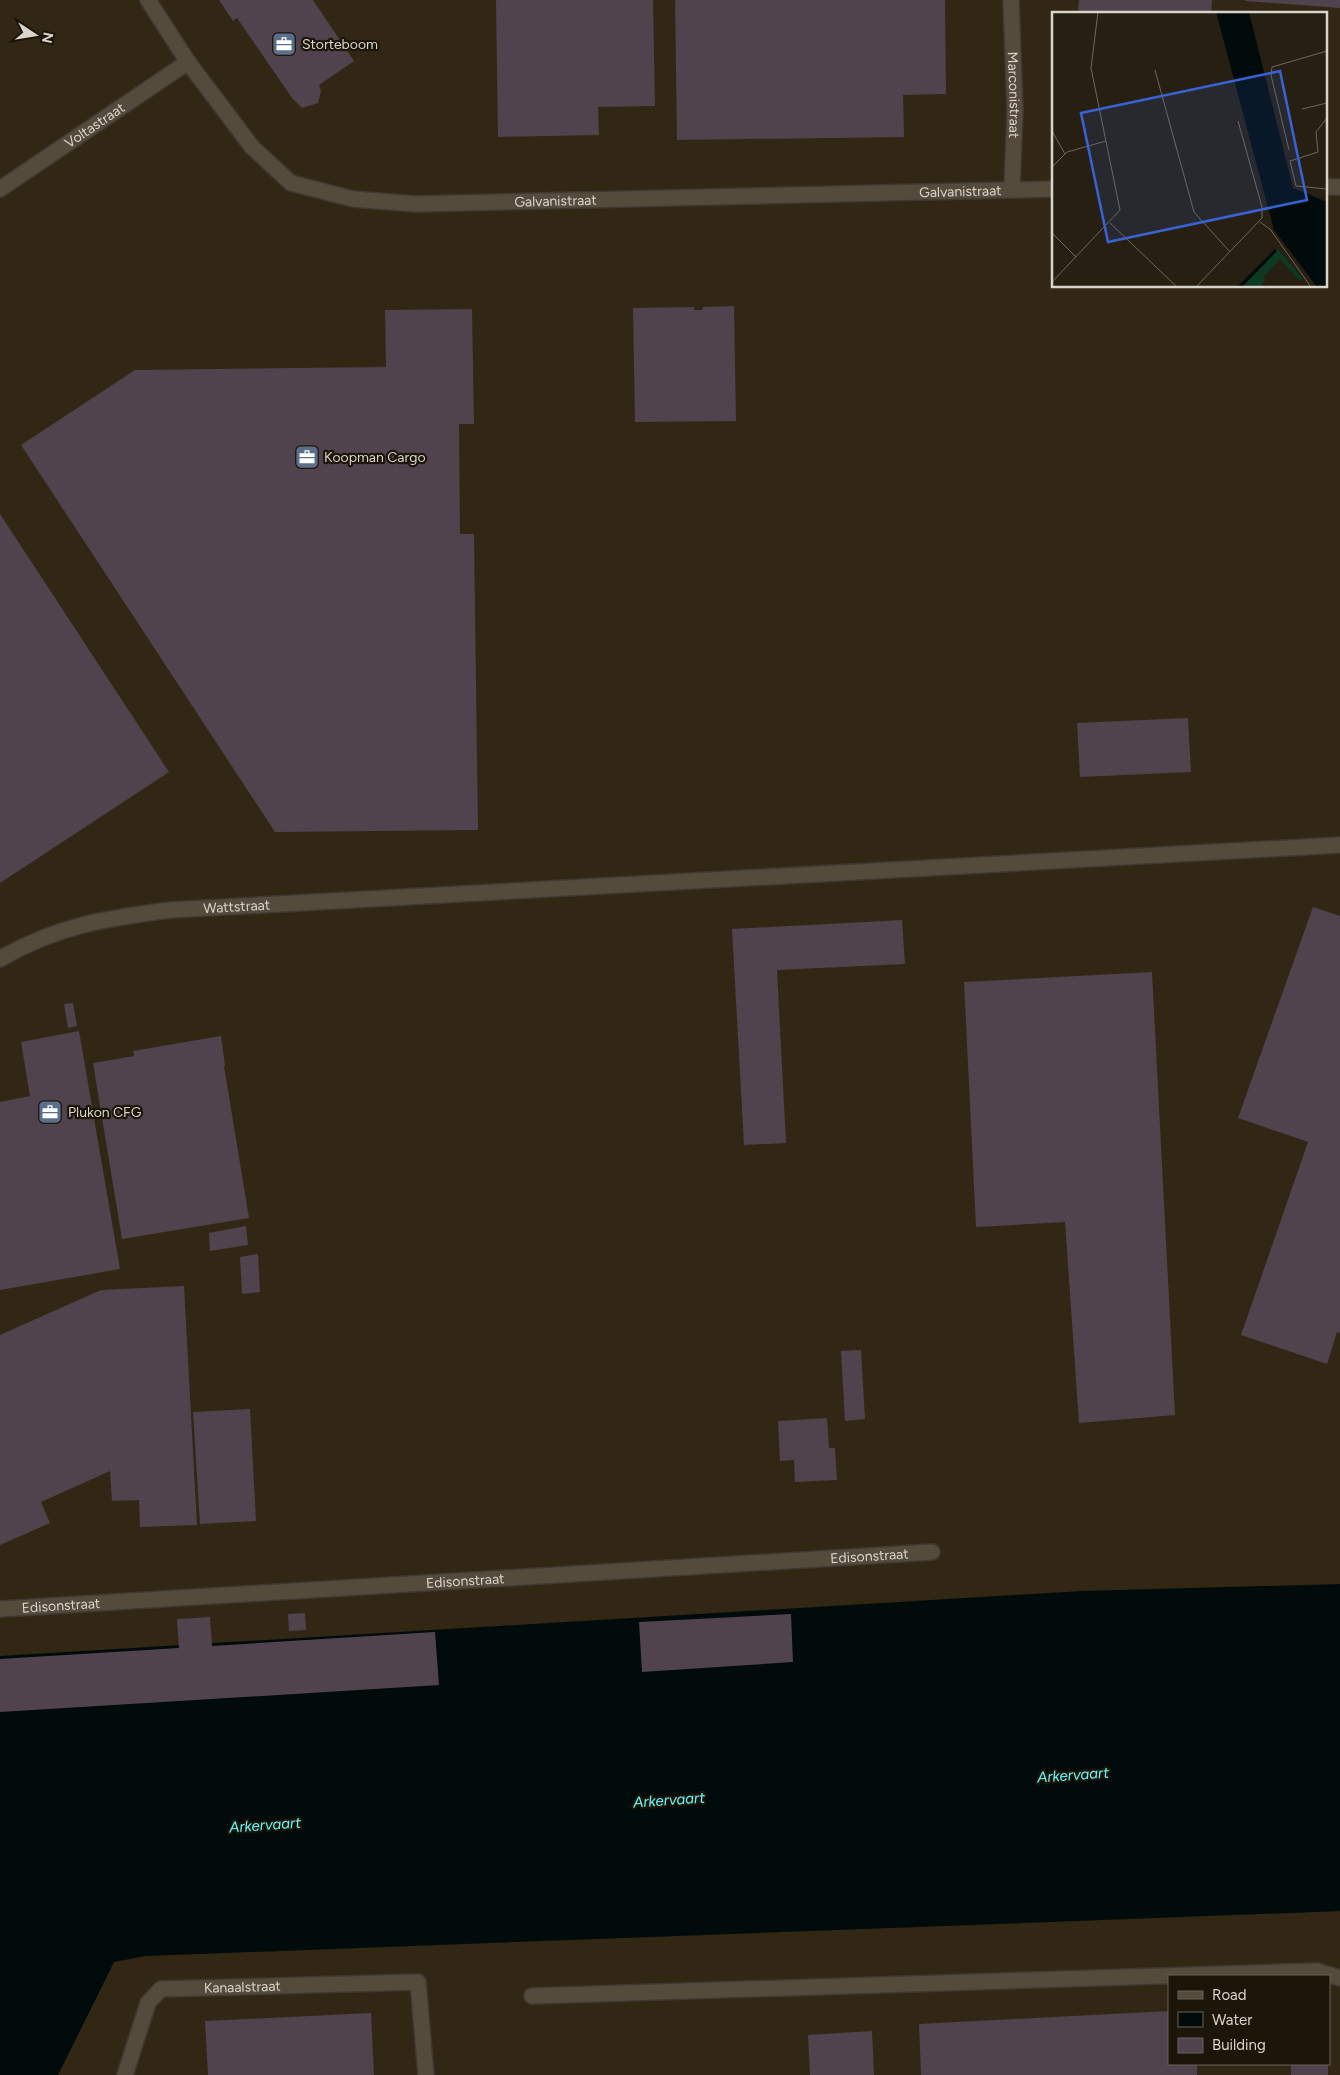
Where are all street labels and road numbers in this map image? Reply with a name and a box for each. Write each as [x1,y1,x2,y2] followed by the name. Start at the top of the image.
[1004,51,1023,139] street label: Marconistraat
[61,99,128,152] street label: Voltastraat
[919,182,1002,201] street label: Galvanistraat
[514,192,597,211] street label: Galvanistraat
[203,897,270,917] street label: Wattstraat
[830,1545,909,1567] street label: Edisonstraat
[426,1570,505,1592] street label: Edisonstraat
[21,1595,101,1617] street label: Edisonstraat
[204,1978,281,1997] street label: Kanaalstraat

